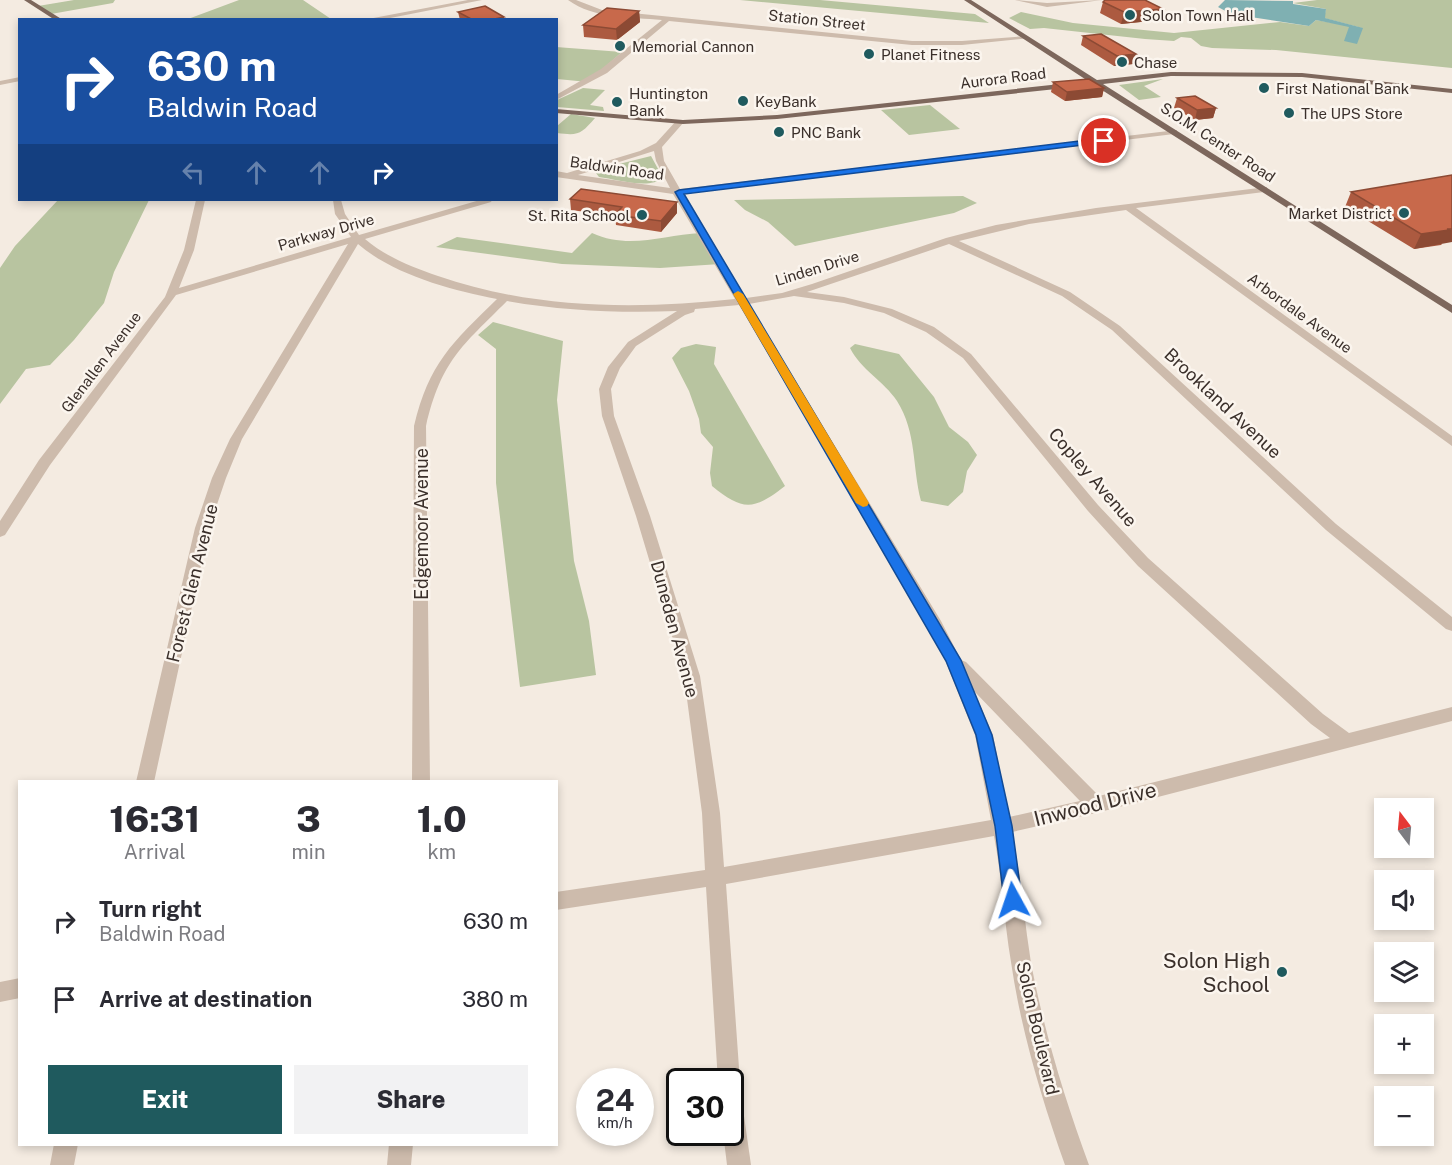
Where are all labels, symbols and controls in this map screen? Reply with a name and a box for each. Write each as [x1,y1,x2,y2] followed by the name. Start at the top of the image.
[768,6,867,34] street label: Station Street
[1142,7,1254,24] place label: Solon Town Hall
[1123,8,1137,22] marker: Solon Town Hall
[632,38,754,55] place label: Memorial Cannon
[613,39,627,53] marker: Memorial Cannon
[147,41,277,90] text: 630 m
[48,42,126,120] icon: right
[881,46,980,63] place label: Planet Fitness
[862,47,876,61] marker: Planet Fitness
[1134,54,1177,71] place label: Chase
[1115,55,1129,69] marker: Chase
[959,64,1047,92] street label: Aurora Road
[1276,80,1409,97] place label: First National Bank
[1257,81,1271,95] marker: First National Bank
[629,85,708,119] place label: Huntington Bank
[147,91,318,123] text: Baldwin Road
[755,93,817,110] place label: KeyBank
[736,94,750,108] marker: KeyBank
[610,95,624,109] marker: Huntington Bank
[1158,99,1278,185] street label: S.O.M. Center Road
[1301,105,1403,122] place label: The UPS Store
[1282,106,1296,120] marker: The UPS Store
[1078,115,1129,166] pin
[791,124,861,141] place label: PNC Bank
[1087,124,1120,157] icon: arrive
[772,125,786,139] marker: PNC Bank
[569,153,665,183] street label: Baldwin Road
[177,156,210,189] icon: left
[240,156,273,189] icon: ahead
[303,156,336,189] icon: ahead
[366,156,399,189] icon: right
[1288,205,1392,222] place label: Market District
[1397,206,1411,220] marker: Market District
[528,207,630,224] place label: St. Rita School
[635,208,649,222] marker: St. Rita School
[276,210,376,254] street label: Parkway Drive
[773,247,861,289] street label: Linden Drive
[1245,269,1355,357] street label: Arbordale Avenue
[58,308,144,416] street label: Glenallen Avenue
[1160,343,1286,463] street label: Brookland Avenue
[1044,423,1142,531] street label: Copley Avenue
[411,448,432,600] street label: Edgemoor Avenue
[162,501,222,665] street label: Forest Glen Avenue
[647,558,703,700] street label: Duneden Avenue
[1031,777,1159,831] street label: Inwood Drive
[109,798,200,840] text: 16:31
[296,798,321,840] text: 3
[417,798,467,840] text: 1.0
[1374,798,1434,858] north arrow
[1374,798,1434,1146] map controls
[124,840,186,864] text: Arrival
[292,840,325,864] text: min
[427,840,456,864] text: km
[981,868,1045,932] position arrow
[1374,870,1434,930] button: sound
[99,896,202,922] text: Turn right
[48,905,81,938] icon: right
[463,908,528,934] text: 630 m
[99,922,225,946] text: Baldwin Road
[1374,942,1434,1002] button: layers
[1163,948,1270,997] place label: Solon High School
[1012,959,1064,1097] street label: Solon Boulevard
[1275,965,1289,979] marker: Solon High School
[48,983,81,1016] icon: arrive
[99,986,312,1012] text: Arrive at destination
[462,986,528,1012] text: 380 m
[1374,1014,1434,1074] button: +
[48,1065,282,1134] button: Exit
[294,1065,528,1134] button: Share
[666,1068,744,1146] speed limit sign: 30
[596,1082,634,1118] text: 24
[1374,1086,1434,1146] button: −
[597,1114,633,1131] text: km/h

